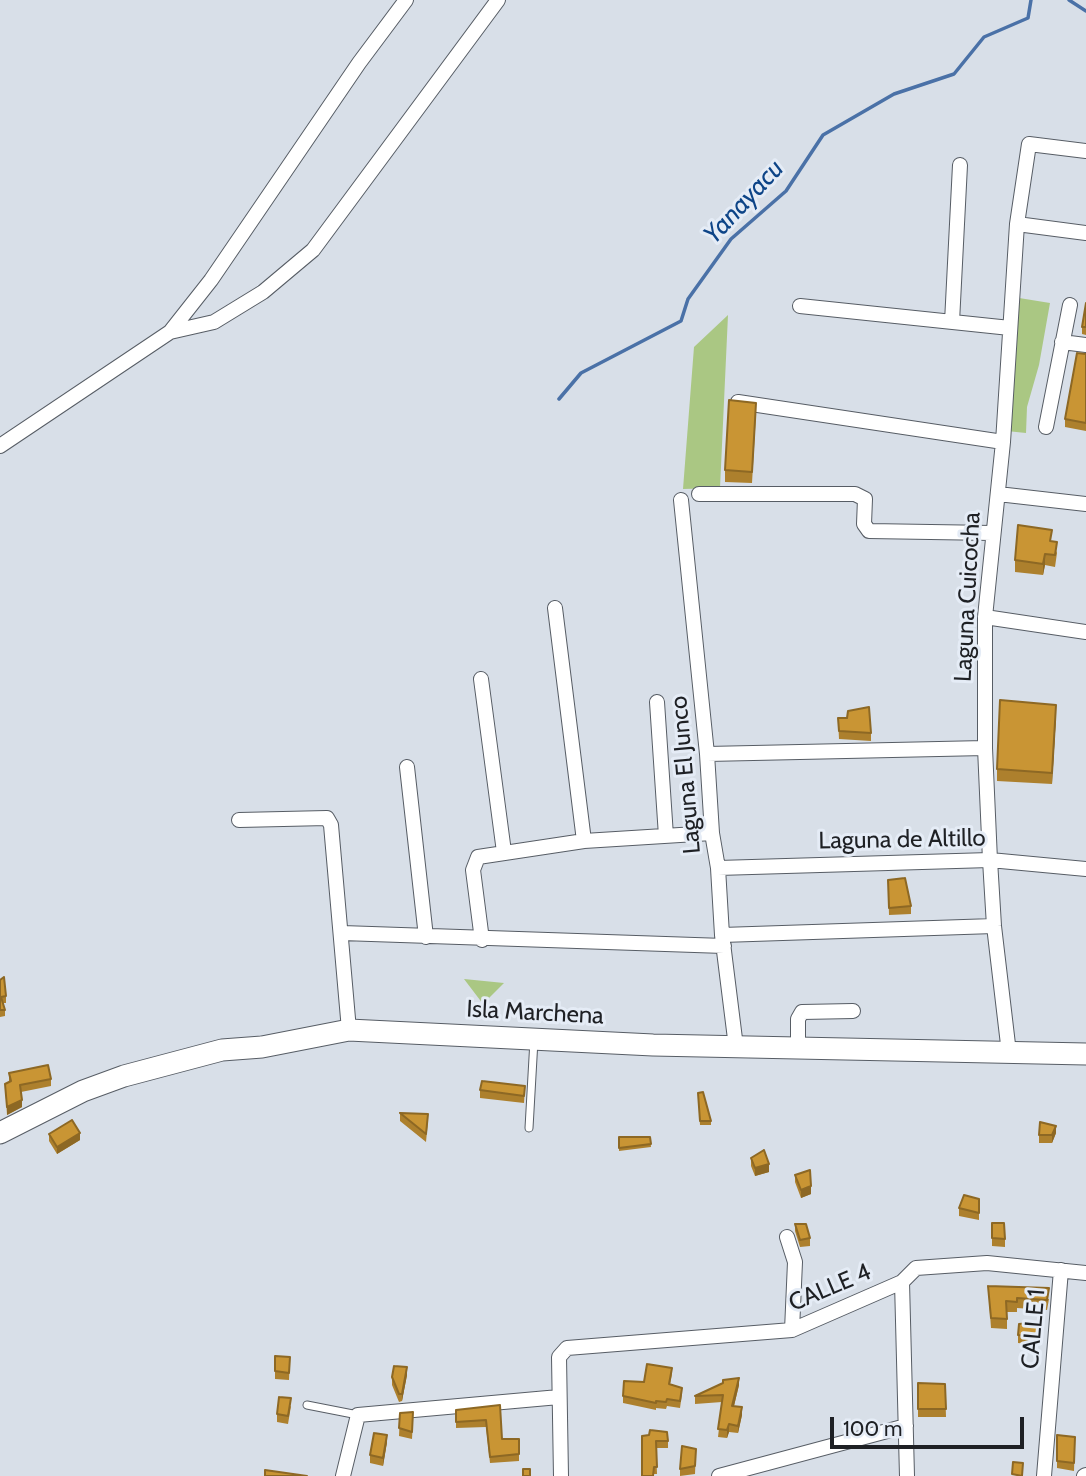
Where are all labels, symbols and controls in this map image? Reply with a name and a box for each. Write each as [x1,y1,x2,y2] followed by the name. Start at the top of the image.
[697,154,791,250] water label: Yanayacu
[949,511,987,683] street label: Laguna Cuicocha
[665,695,707,855] street label: Laguna El Junco
[818,824,986,856] street label: Laguna de Altillo
[466,995,604,1031] street label: Isla Marchena
[785,1258,875,1318] street label: CALLE 4
[1016,1288,1052,1370] street label: CALLE 1
[834,1402,1028,1446] scale bar
[843,1416,902,1441] text: 100 m

